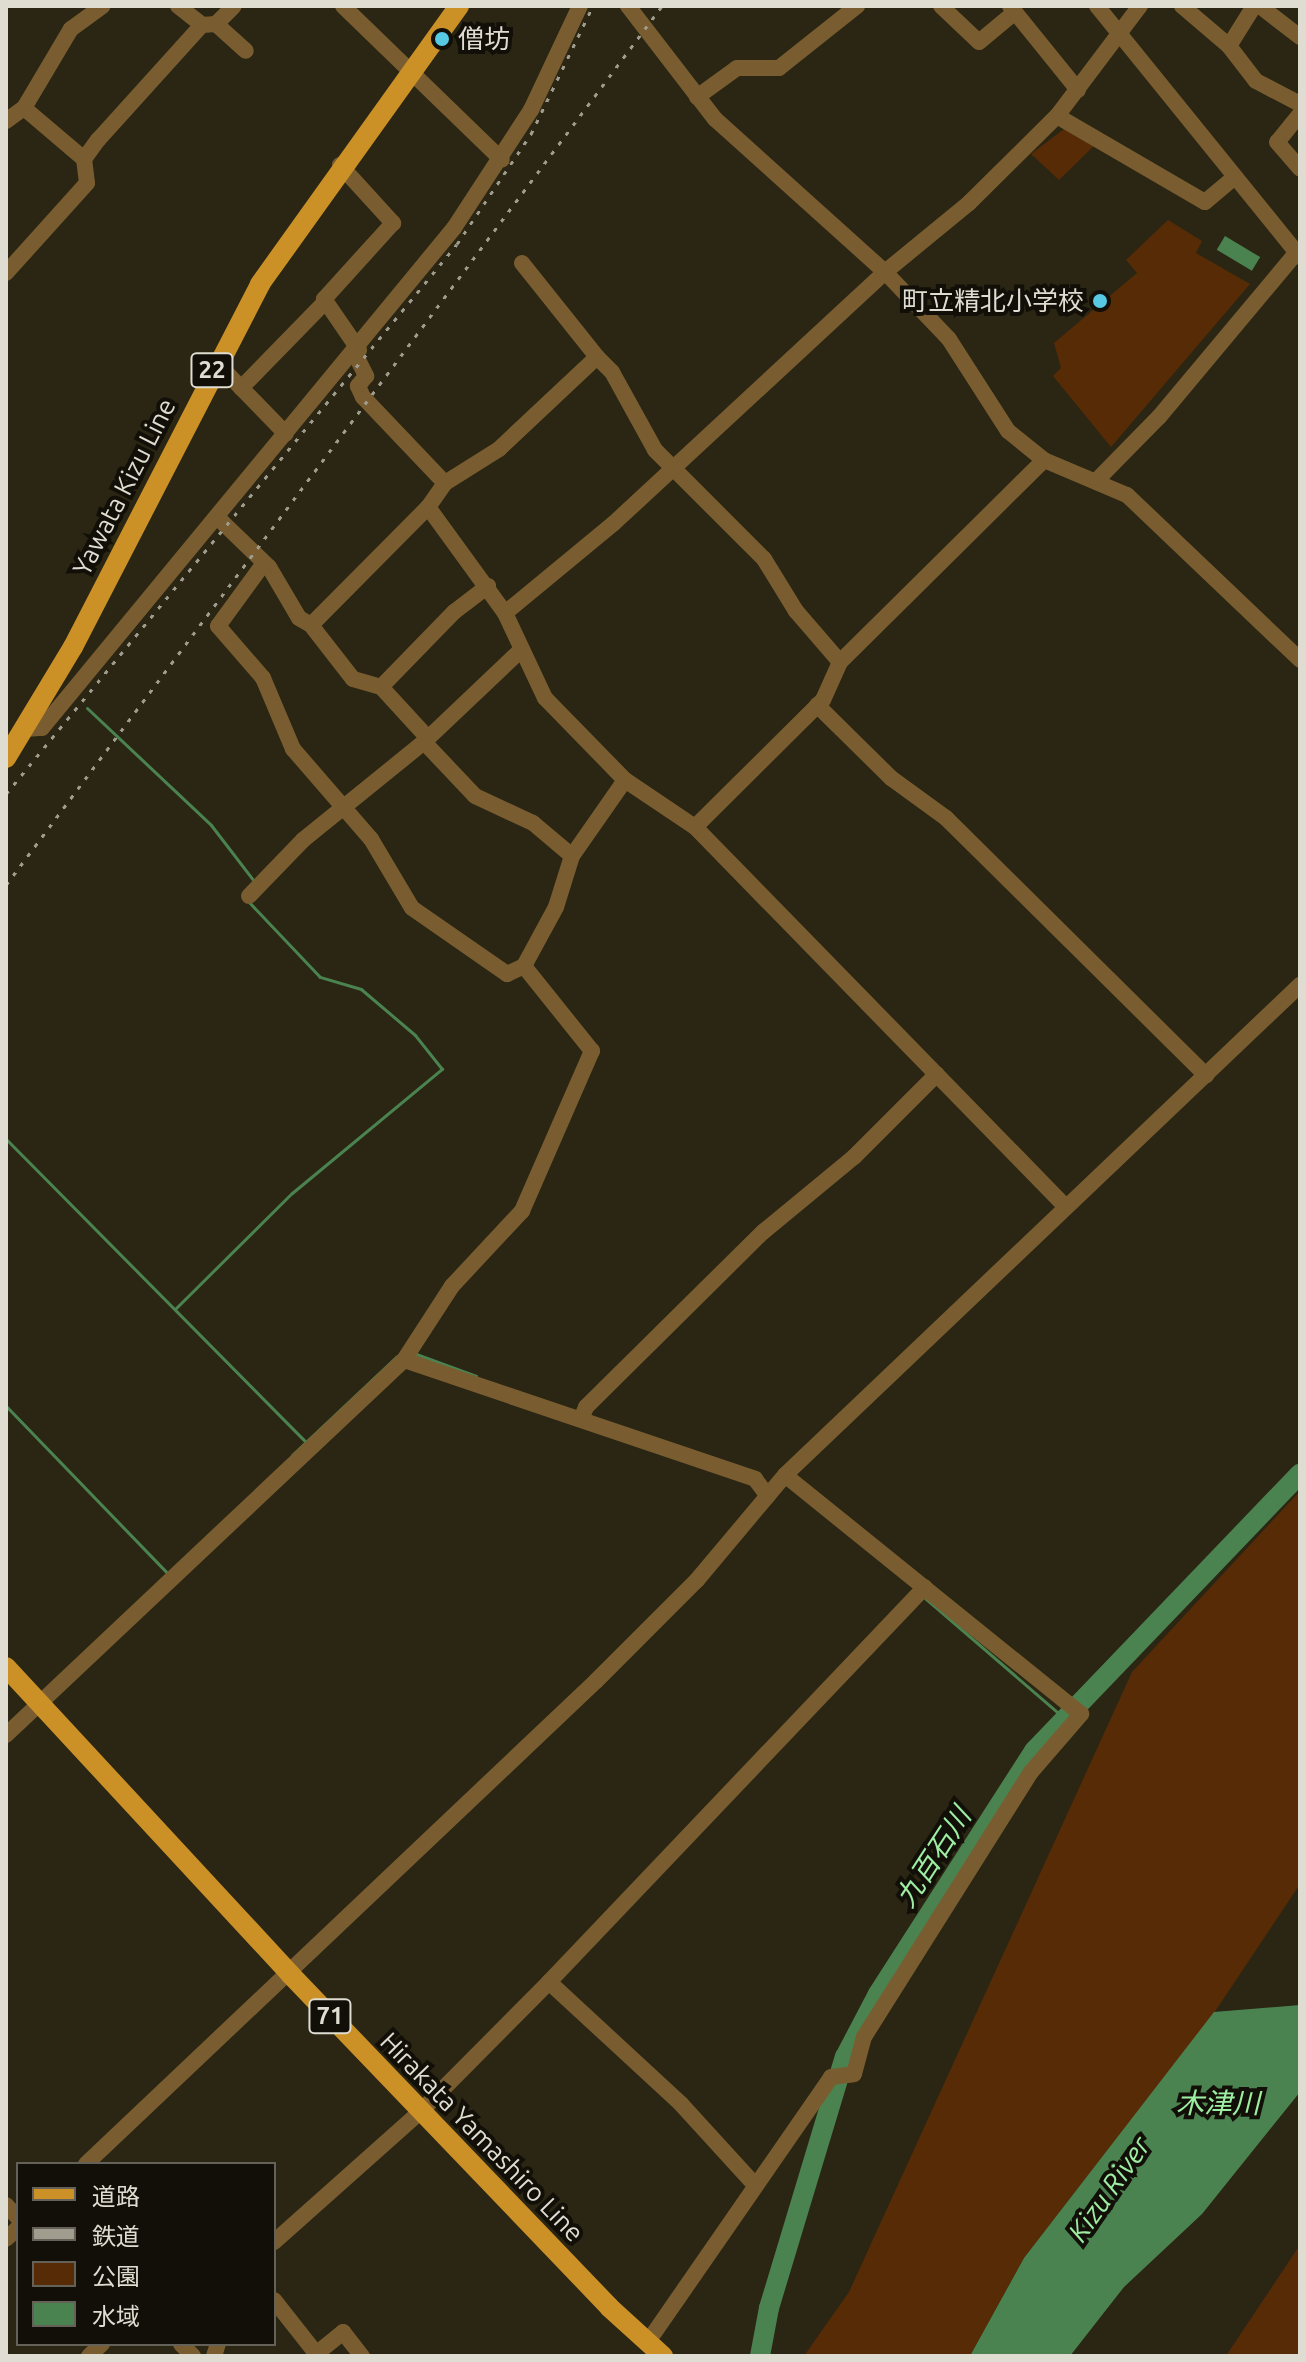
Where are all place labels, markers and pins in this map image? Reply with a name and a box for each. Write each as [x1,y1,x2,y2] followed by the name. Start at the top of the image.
[458,23,510,55] place label: 僧坊
[433,30,451,48] marker: 僧坊
[902,285,1084,317] place label: 町立精北小学校
[1091,292,1109,310] marker: 町立精北小学校

